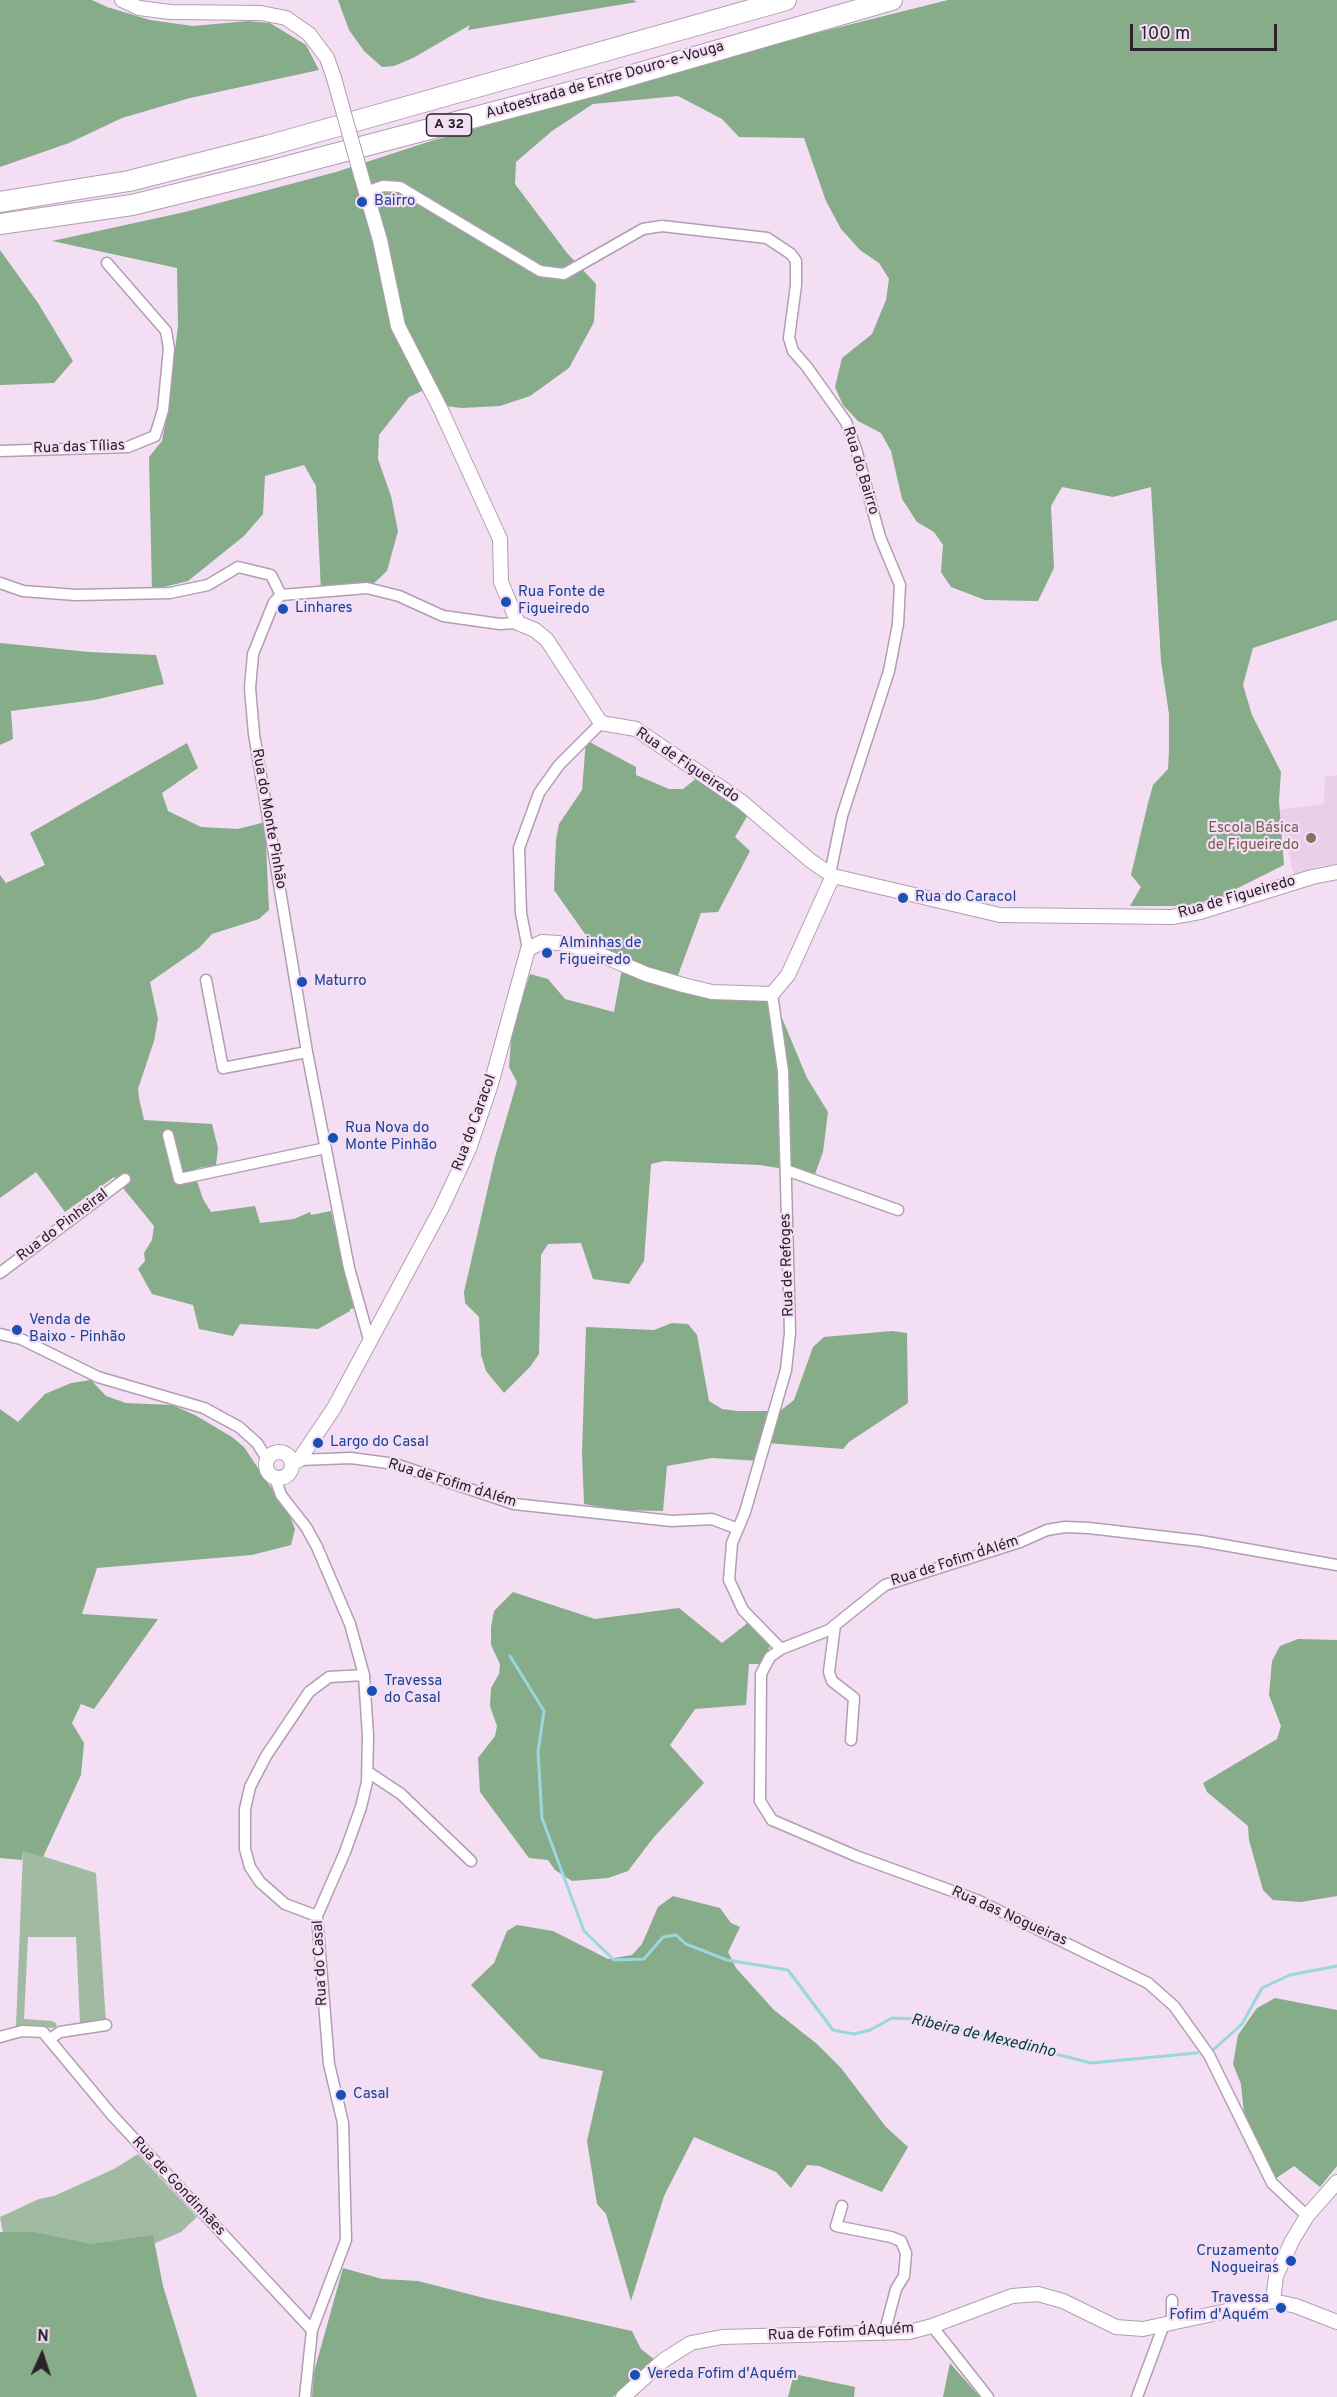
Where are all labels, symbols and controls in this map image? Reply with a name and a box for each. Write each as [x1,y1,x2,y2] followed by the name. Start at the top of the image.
[1133,12,1280,50] scale bar
[1141,23,1190,46] text: 100 m
[484,38,726,124] street label: Autoestrada de Entre Douro-e-Vouga
[426,114,472,136] road number: A 32
[374,193,415,211] place label: Bairro
[355,195,369,209] marker: Bairro
[838,425,882,517] street label: Rua do Bairro
[33,437,125,459] street label: Rua das Tílias
[518,584,605,619] place label: Rua Fonte de Figueiredo
[499,595,513,609] marker: Rua Fonte de Figueiredo
[295,600,353,618] place label: Linhares
[276,602,290,616] marker: Linhares
[632,725,742,807] street label: Rua de Figueiredo
[247,747,289,891] street label: Rua do Monte Pinhão
[1207,820,1299,855] place label: Escola Básica de Figueiredo
[1304,831,1318,845] marker: Escola Básica de Figueiredo
[1176,873,1298,923] street label: Rua de Figueiredo
[915,889,1016,907] place label: Rua do Caracol
[896,891,910,905] marker: Rua do Caracol
[559,935,642,970] place label: Alminhas de Figueiredo
[540,946,554,960] marker: Alminhas de Figueiredo
[314,973,367,991] place label: Maturro
[295,975,309,989] marker: Maturro
[449,1072,501,1174] street label: Rua do Caracol
[345,1120,437,1155] place label: Rua Nova do Monte Pinhão
[326,1131,340,1145] marker: Rua Nova do Monte Pinhão
[14,1186,112,1266] street label: Rua do Pinheiral
[777,1213,799,1317] street label: Rua de Refoges
[29,1312,126,1347] place label: Venda de Baixo - Pinhão
[10,1323,24,1337] marker: Venda de Baixo - Pinhão
[330,1434,429,1452] place label: Largo do Casal
[311,1436,325,1450] marker: Largo do Casal
[386,1456,518,1512] street label: Rua de Fofim d´Além
[889,1533,1021,1591] street label: Rua de Fofim d´Além
[384,1673,442,1708] place label: Travessa do Casal
[365,1684,379,1698] marker: Travessa do Casal
[948,1883,1070,1951] street label: Rua das Nogueiras
[310,1919,332,2007] street label: Rua do Casal
[909,2011,1057,2063] water label: Ribeira de Mexedinho
[353,2086,389,2104] place label: Casal
[334,2088,348,2102] marker: Casal
[127,2134,229,2240] street label: Rua de Gondinhães
[1196,2243,1279,2278] place label: Cruzamento Nogueiras
[1284,2254,1298,2268] marker: Cruzamento Nogueiras
[1169,2290,1269,2325] place label: Travessa Fofim d'Aquém
[1274,2301,1288,2315] marker: Travessa Fofim d'Aquém
[767,2320,915,2346] street label: Rua de Fofim d´Aquém
[12,2325,72,2385] north arrow
[37,2327,49,2347] text: N
[647,2366,797,2384] place label: Vereda Fofim d'Aquém
[628,2368,642,2382] marker: Vereda Fofim d'Aquém

